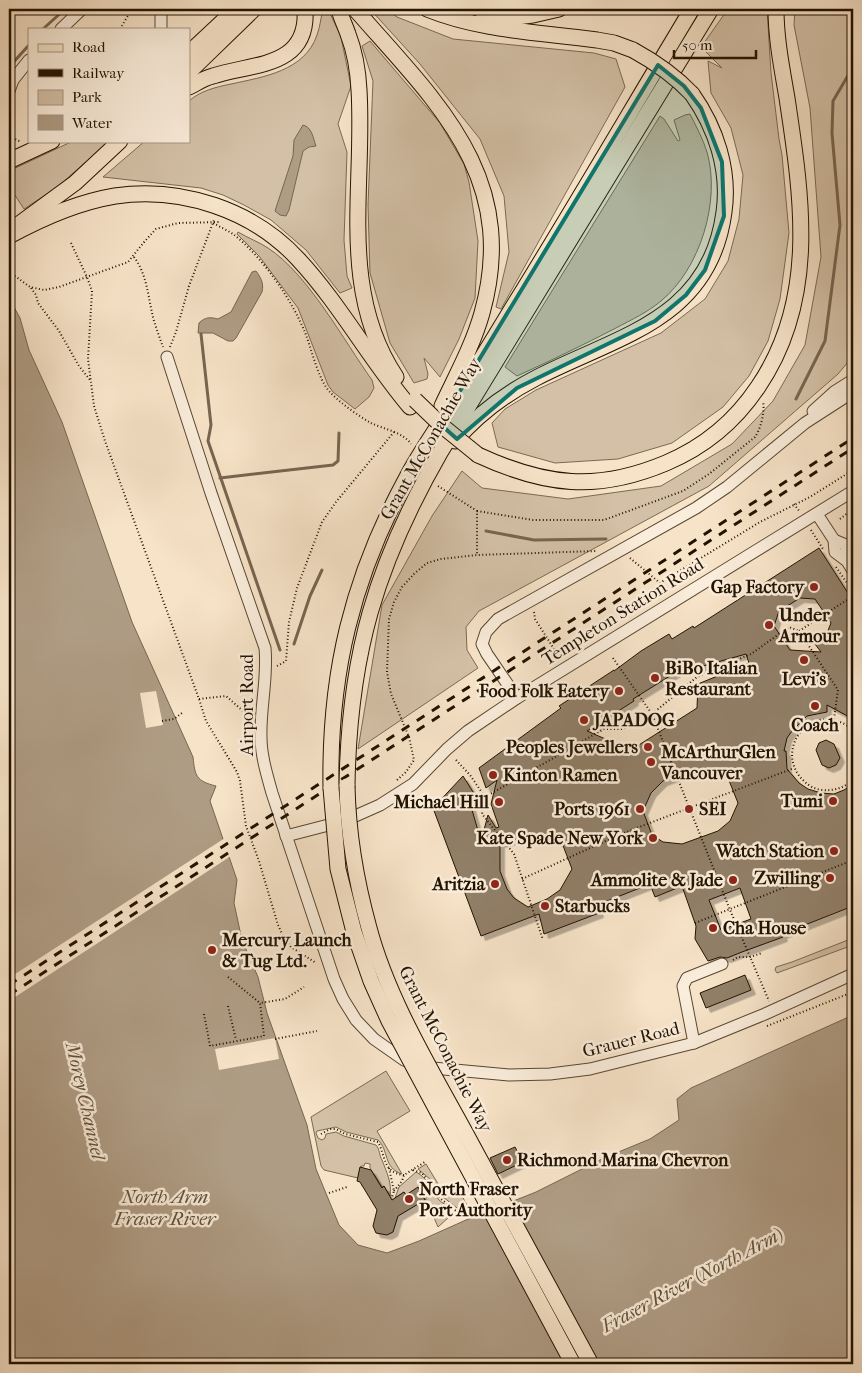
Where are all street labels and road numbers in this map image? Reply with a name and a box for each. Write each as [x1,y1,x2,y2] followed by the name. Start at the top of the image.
[376,353,487,524] street label: Grant McConachie Way
[538,554,708,670] street label: Templeton Station Road
[237,654,258,757] street label: Airport Road
[394,963,497,1137] street label: Grant McConachie Way
[580,1018,682,1062] street label: Grauer Road

